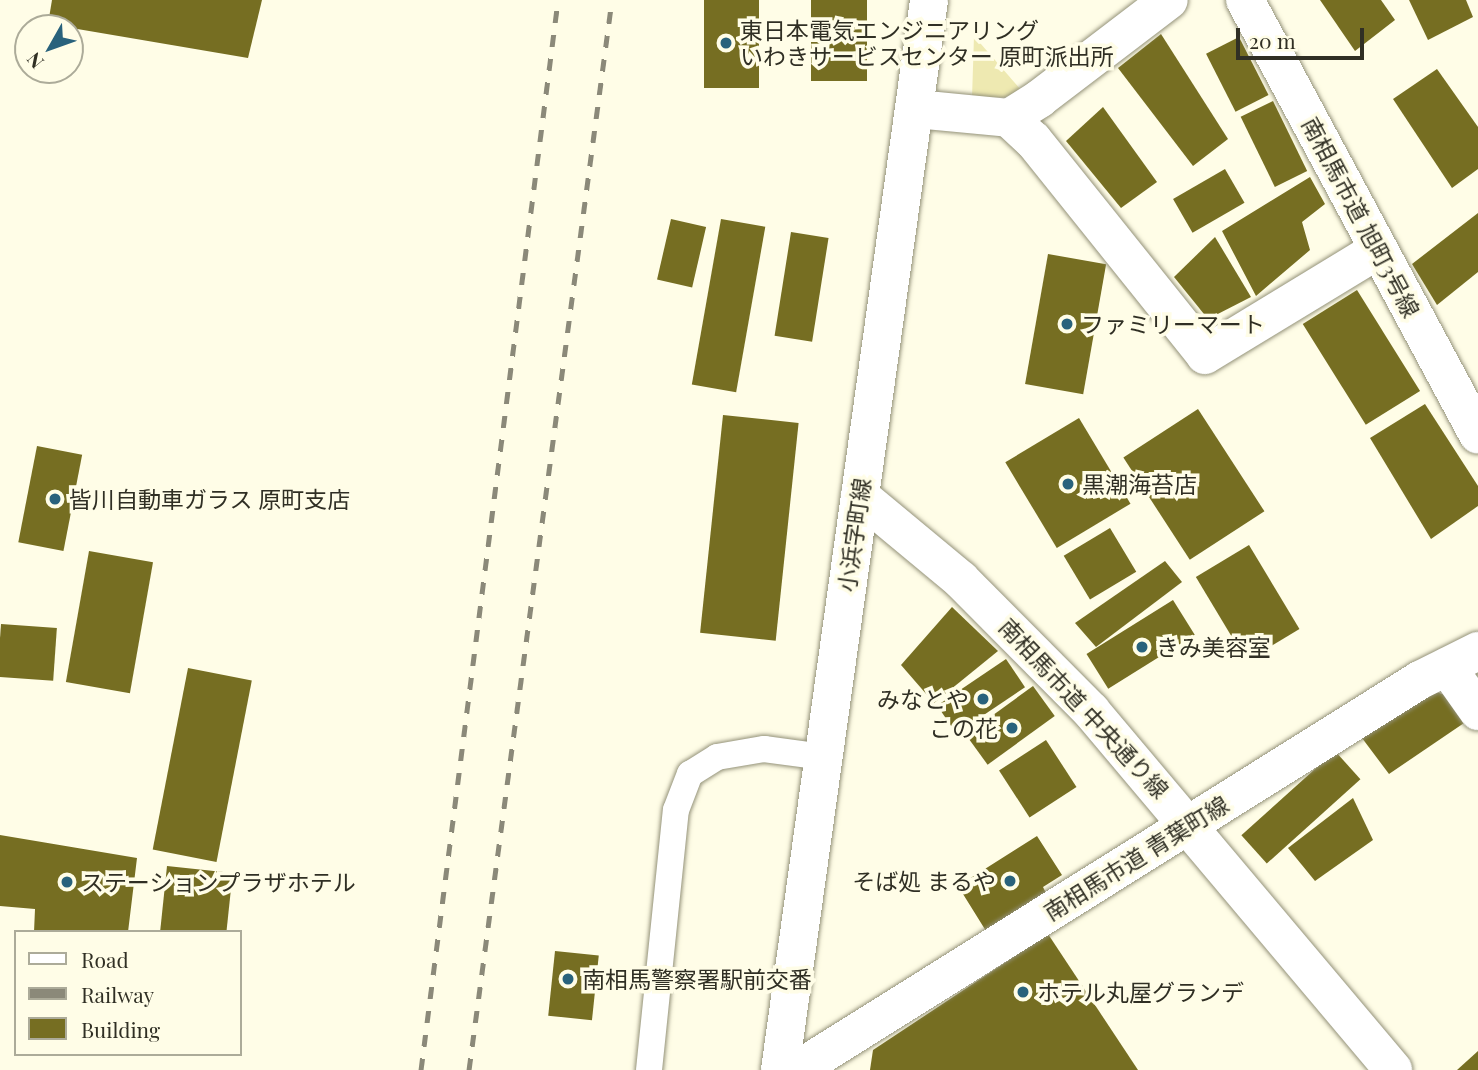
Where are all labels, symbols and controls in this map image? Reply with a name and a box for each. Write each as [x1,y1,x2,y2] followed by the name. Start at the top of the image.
[14,14,84,84] north arrow
[1240,14,1368,58] scale bar
[740,16,1114,70] place label: 東日本電気エンジニアリング いわきサービスセンター 原町派出所
[1249,26,1296,54] text: 20 m
[718,35,734,51] marker: 東日本電気エンジニアリング いわきサービスセンター 原町派出所
[20,48,49,75] text: N
[1296,112,1426,322] street label: 南相馬市道 旭町3号線
[1081,310,1265,338] place label: ファミリーマート
[1059,316,1075,332] marker: ファミリーマート
[1082,470,1197,498] place label: 黒潮海苔店
[832,476,876,594] street label: 小浜字町線
[1060,476,1076,492] marker: 黒潮海苔店
[69,485,351,513] place label: 皆川自動車ガラス 原町支店
[47,491,63,507] marker: 皆川自動車ガラス 原町支店
[994,612,1174,804] street label: 南相馬市道 中央通り線
[1156,633,1271,661] place label: きみ美容室
[1134,639,1150,655] marker: きみ美容室
[877,685,969,713] place label: みなとや
[975,691,991,707] marker: みなとや
[929,714,998,742] place label: この花
[1004,720,1020,736] marker: この花
[1038,790,1234,926] street label: 南相馬市道 青葉町線
[852,867,996,895] place label: そば処 まるや
[81,868,357,896] place label: ステーションプラザホテル
[1002,873,1018,889] marker: そば処 まるや
[59,874,75,890] marker: ステーションプラザホテル
[14,930,242,1056] legend
[81,945,129,973] text: Road
[582,965,812,993] place label: 南相馬警察署駅前交番
[560,971,576,987] marker: 南相馬警察署駅前交番
[1037,978,1244,1006] place label: ホテル丸屋グランデ
[81,980,154,1008] text: Railway
[1015,984,1031,1000] marker: ホテル丸屋グランデ
[81,1015,160,1043] text: Building

